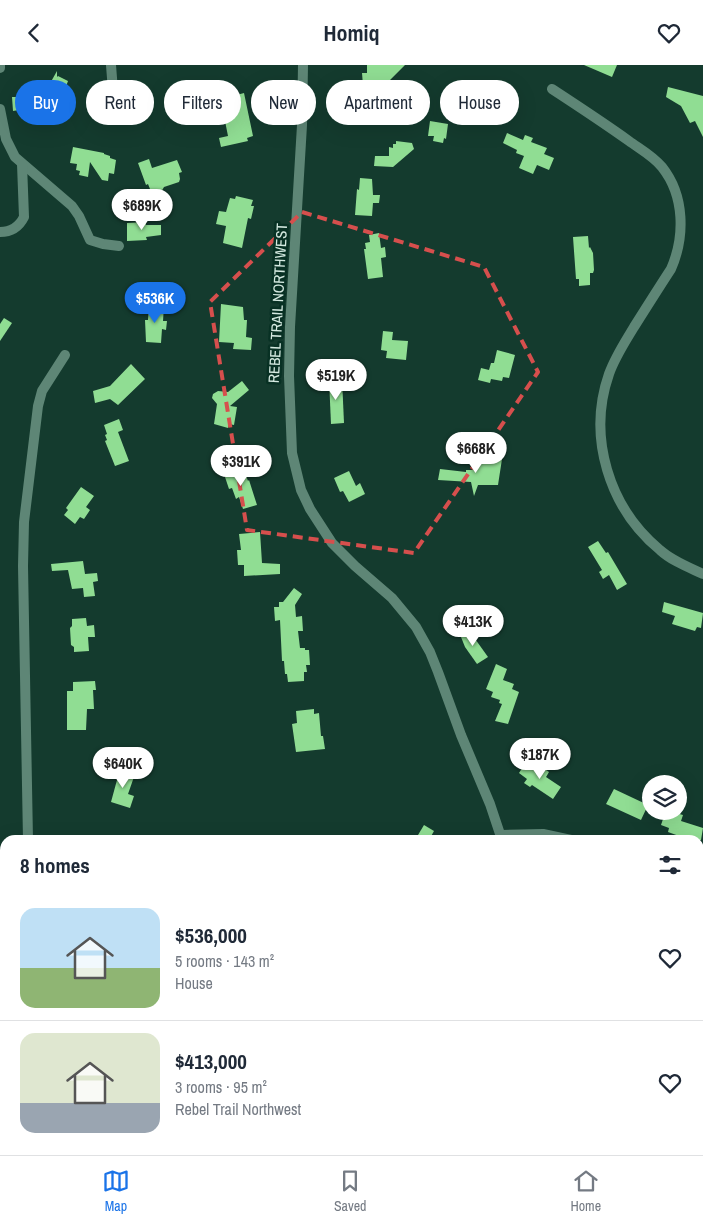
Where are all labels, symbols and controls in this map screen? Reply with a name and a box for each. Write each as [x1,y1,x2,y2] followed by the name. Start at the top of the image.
[323,18,380,48] text: Homiq
[20,19,48,47] icon: back
[655,19,683,47] icon: heart
[15,80,76,125] chip: Buy
[86,80,154,125] chip: Rent
[164,80,241,125] chip: Filters
[251,80,316,125] chip: New
[326,80,430,125] chip: Apartment
[440,80,519,125] chip: House
[107,189,177,231] pin: $689K
[123,194,161,216] text: $689K
[263,222,292,383] street label: REBEL TRAIL NORTHWEST
[120,281,190,324] pin: $536K
[136,287,174,309] text: $536K
[301,359,371,401] pin: $519K
[317,364,355,386] text: $519K
[441,431,511,474] pin: $668K
[457,437,495,459] text: $668K
[206,445,276,487] pin: $391K
[222,450,260,472] text: $391K
[438,605,508,647] pin: $413K
[454,610,492,632] text: $413K
[505,737,575,780] pin: $187K
[521,743,559,765] text: $187K
[88,747,158,789] pin: $640K
[104,752,142,774] text: $640K
[642,775,687,820] map controls
[642,775,687,820] button: layers
[20,851,90,880] text: 8 homes
[656,851,684,879] icon: filters
[175,921,247,950] text: $536,000
[60,928,120,988] icon: home
[656,944,684,972] icon: heart
[175,950,274,972] text: 5 rooms · 143 m²
[175,972,213,994] text: House
[175,1047,247,1076] text: $413,000
[60,1053,120,1113] icon: home
[656,1069,684,1097] icon: heart
[175,1076,267,1098] text: 3 rooms · 95 m²
[175,1098,301,1120] text: Rebel Trail Northwest
[102,1167,130,1215] tab: Map
[334,1167,366,1215] tab: Saved
[570,1167,601,1215] tab: Home

